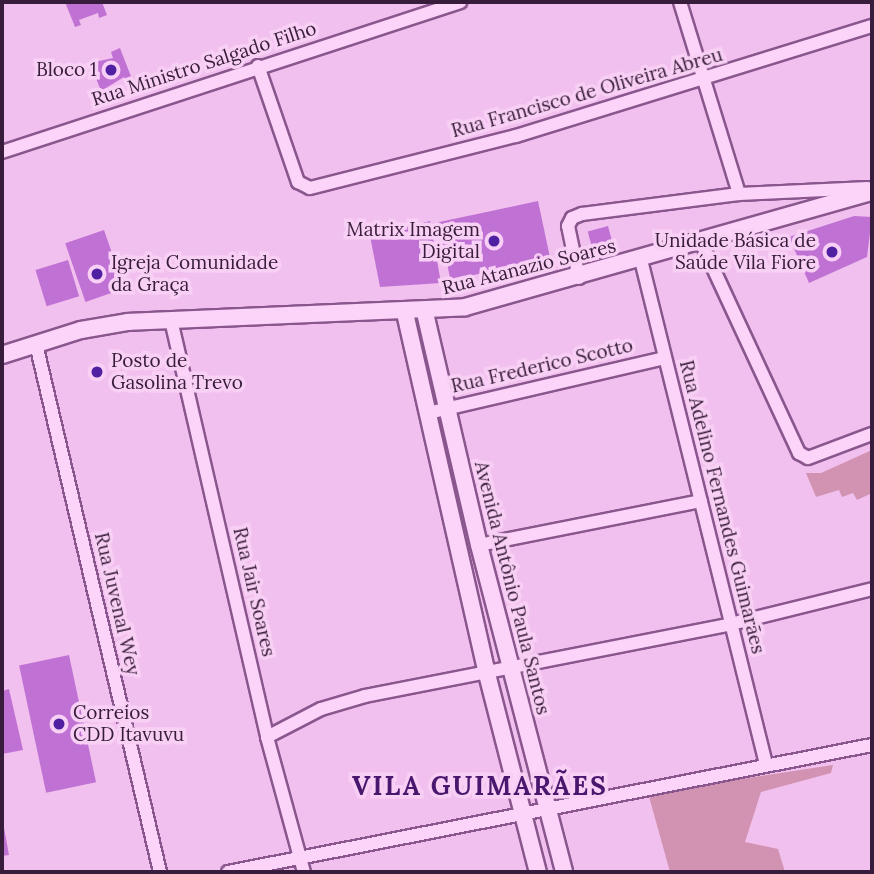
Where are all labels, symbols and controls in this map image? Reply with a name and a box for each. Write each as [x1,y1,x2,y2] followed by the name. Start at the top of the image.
[89,17,319,111] street label: Rua Ministro Salgado Filho
[449,43,725,143] street label: Rua Francisco de Oliveira Abreu
[36,59,97,81] place label: Bloco 1
[103,62,119,78] marker: Bloco 1
[346,219,480,263] place label: Matrix Imagem Digital
[655,230,816,274] place label: Unidade Básica de Saúde Vila Fiore
[486,233,502,249] marker: Matrix Imagem Digital
[440,234,618,300] street label: Rua Atanazio Soares
[822,242,842,262] marker: Unidade Básica de Saúde Vila Fiore
[111,252,278,296] place label: Igreja Comunidade da Graça
[89,266,105,282] marker: Igreja Comunidade da Graça
[449,334,635,398] street label: Rua Frederico Scotto
[111,350,243,394] place label: Posto de Gasolina Trevo
[674,358,770,656] street label: Rua Adelino Fernandes Guimarães
[89,364,105,380] marker: Posto de Gasolina Trevo
[469,459,555,717] street label: Avenida Antônio Paula Santos
[228,525,280,659] street label: Rua Jair Soares
[89,530,145,678] street label: Rua Juvenal Wey
[73,702,184,746] place label: Correios CDD Itavuvu
[51,716,67,732] marker: Correios CDD Itavuvu
[354,770,606,802] district label: VILA GUIMARÃES

